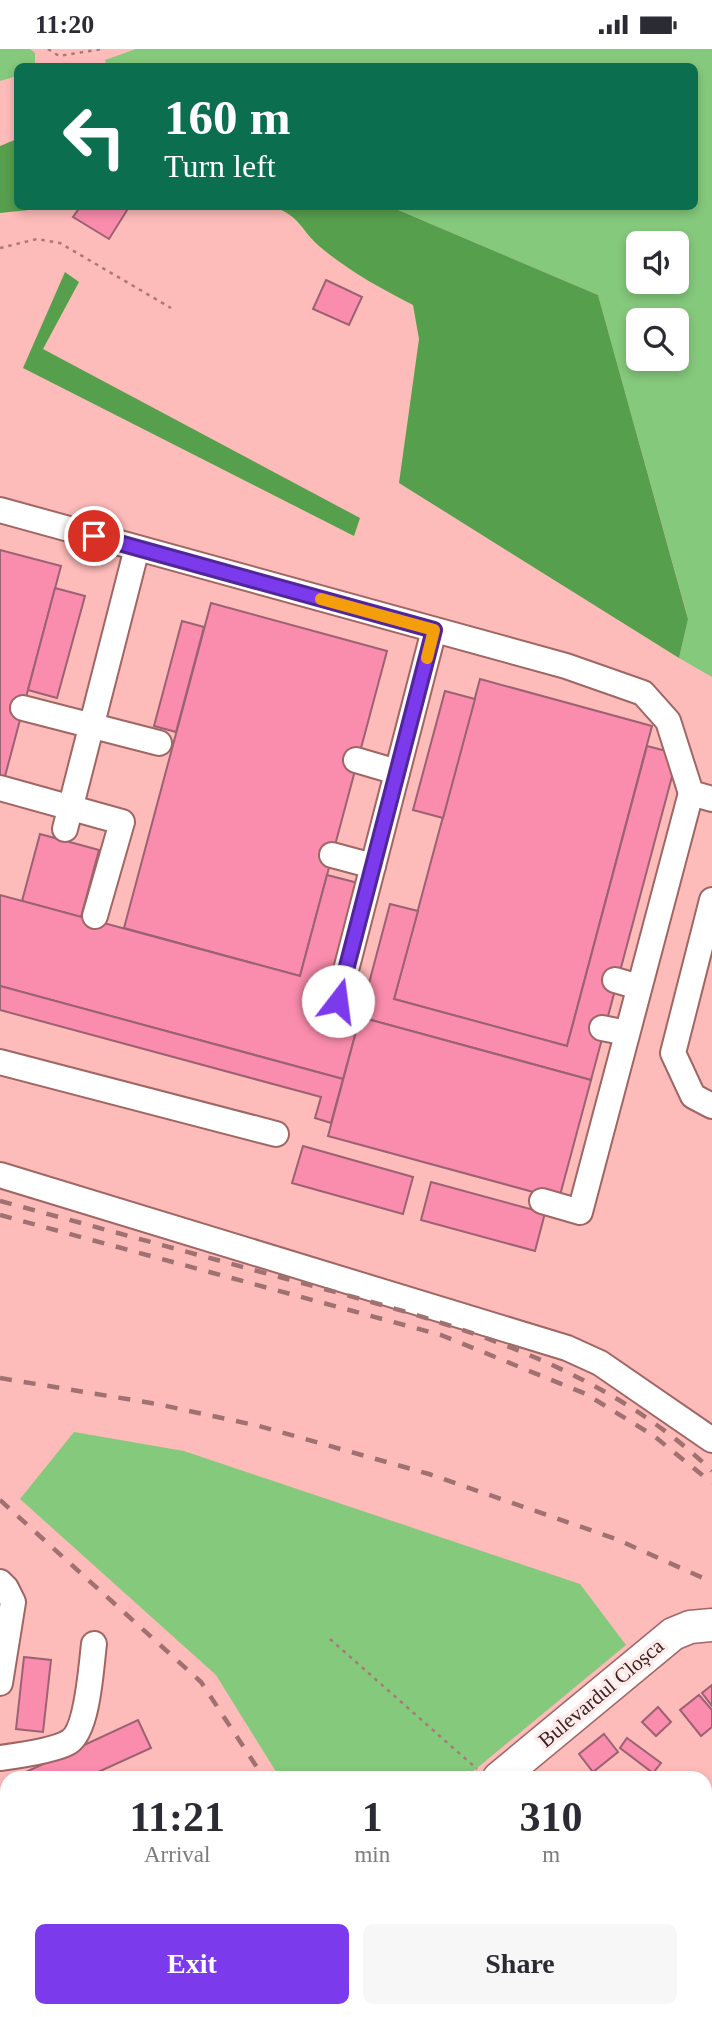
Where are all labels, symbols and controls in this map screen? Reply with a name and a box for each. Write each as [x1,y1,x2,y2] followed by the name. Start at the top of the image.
[35,10,94,39] text: 11:20
[164,90,291,145] text: 160 m
[49,91,140,182] icon: left
[164,148,276,184] text: Turn left
[626,231,689,371] map controls
[626,231,689,294] button: sound
[626,308,689,371] button: search
[64,506,124,566] pin
[75,517,113,555] icon: arrive
[301,964,375,1038] position arrow
[534,1633,669,1752] street label: Bulevardul Cloșca
[129,1794,225,1840] text: 11:21
[362,1794,383,1840] text: 1
[520,1794,583,1840] text: 310
[144,1842,210,1867] text: Arrival
[354,1842,390,1867] text: min
[542,1842,560,1867] text: m
[35,1924,349,2004] button: Exit
[363,1924,677,2004] button: Share

